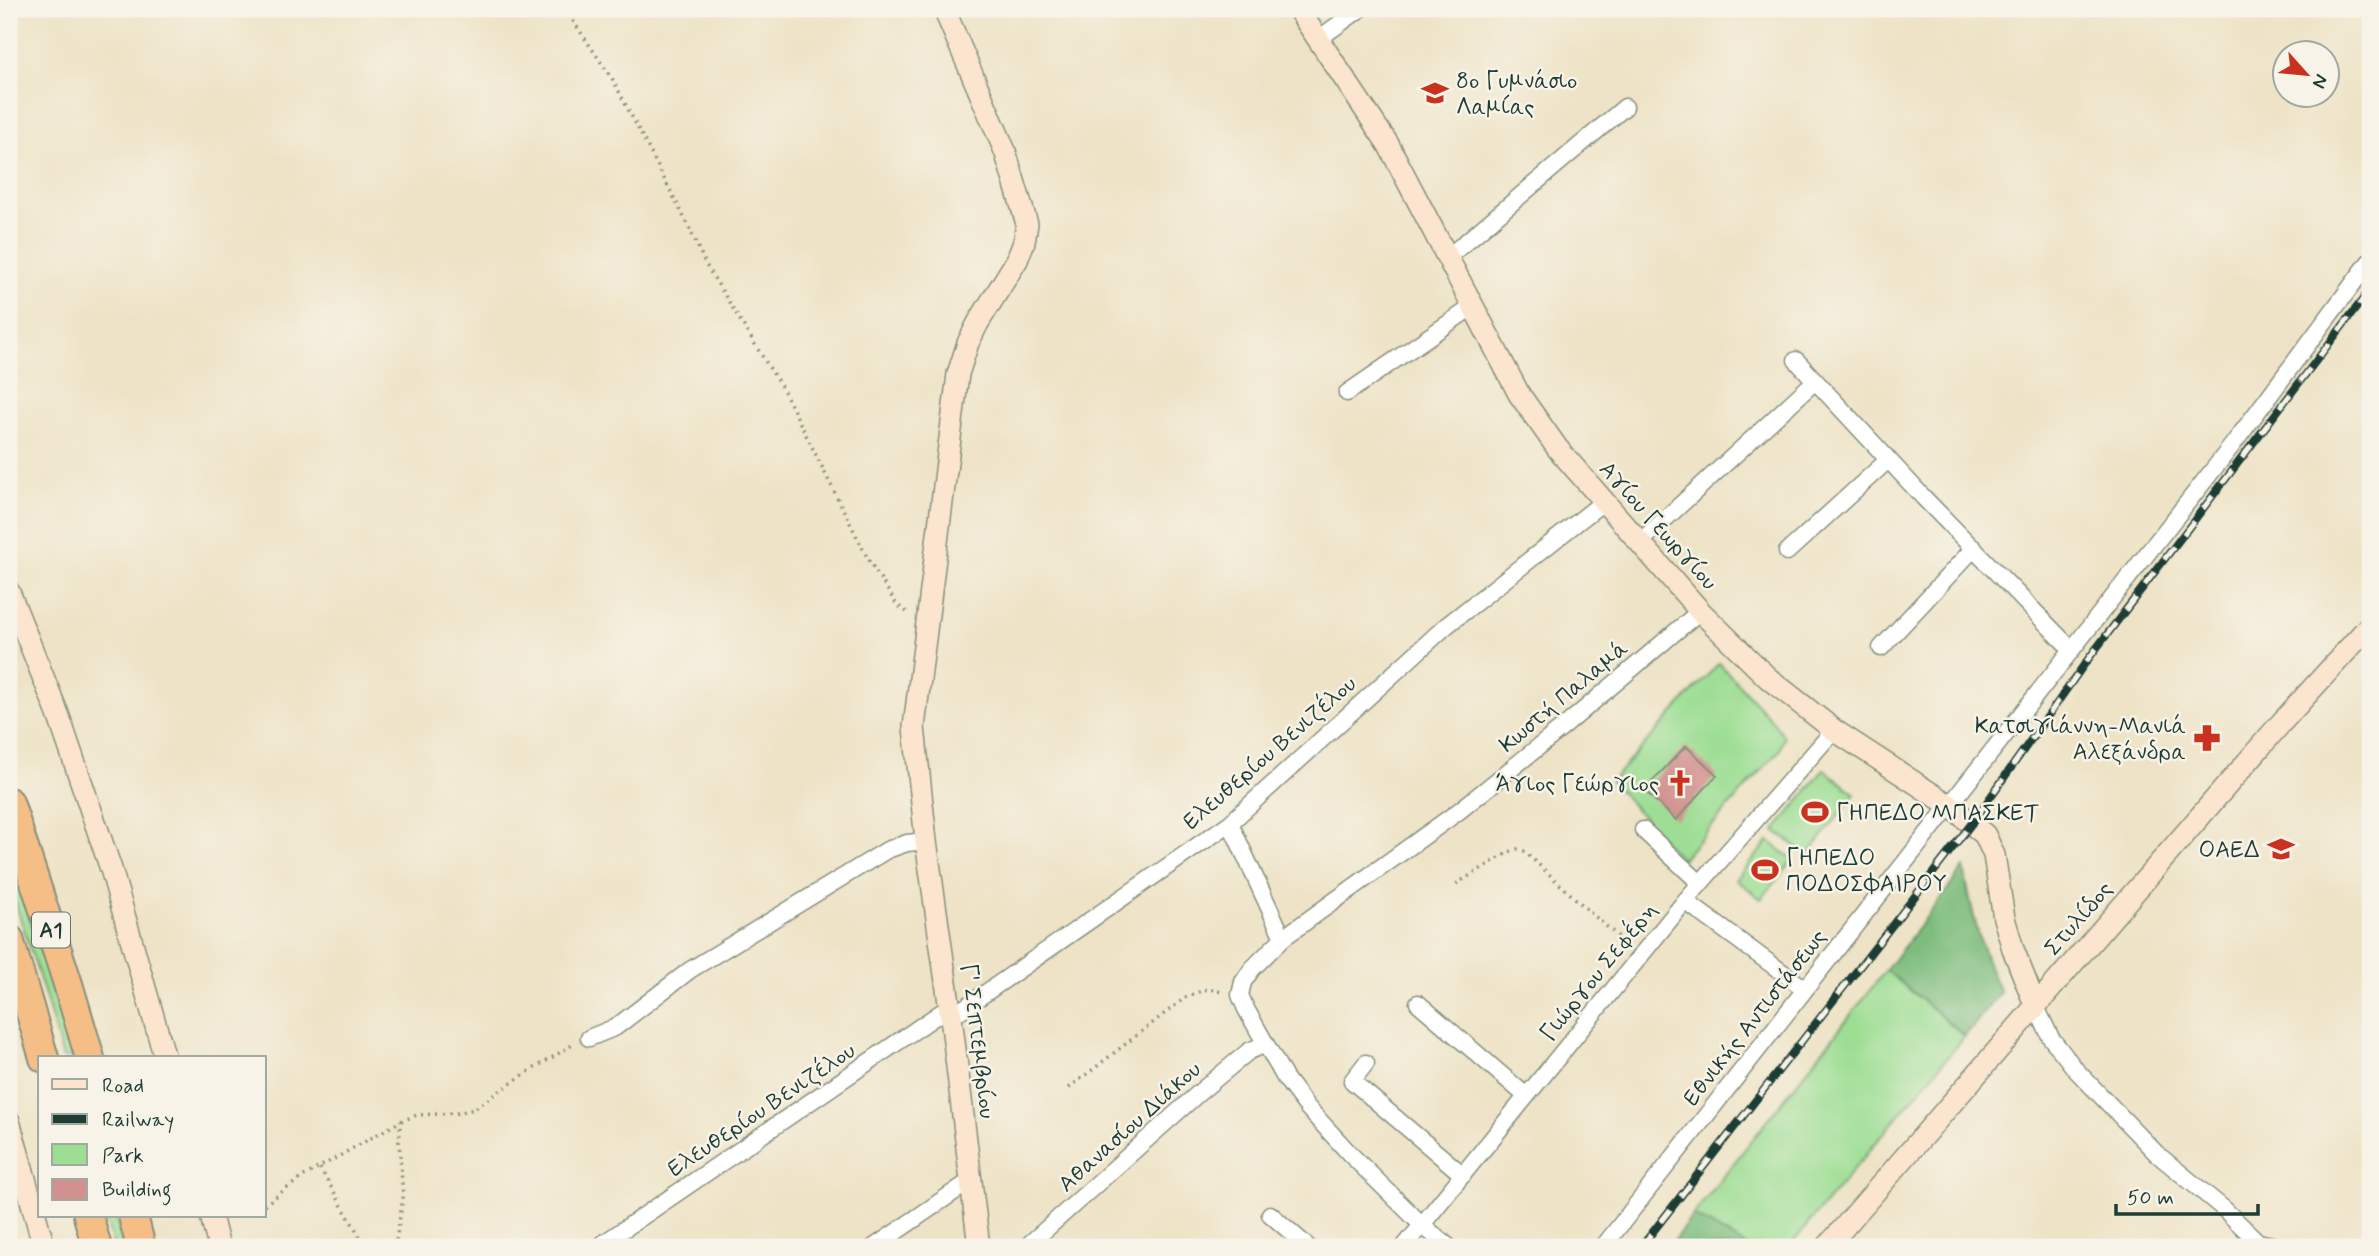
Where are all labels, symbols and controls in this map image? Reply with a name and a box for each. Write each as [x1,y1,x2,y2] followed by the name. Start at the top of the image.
[2270,38,2340,108] north arrow
[1456,67,1577,123] place label: 8ο Γυμνάσιο Λαμίας
[2306,70,2334,92] text: N
[1420,78,1450,108] school or university icon: 8ο Γυμνάσιο Λαμίας
[1592,456,1723,597] street label: Αγίου Γεωργίου
[1493,635,1635,760] street label: Κωστή Παλαμά
[1176,668,1363,837] street label: Ελευθερίου Βενιζέλου
[1975,712,2186,768] place label: Κατσιγιάννη-Μανιά Αλεξάνδρα
[2192,723,2222,753] pharmacy icon: Κατσιγιάννη-Μανιά Αλεξάνδρα
[1665,768,1695,798] church icon: Άγιος Γεώργιος
[1495,770,1659,800] place label: Άγιος Γεώργιος
[1800,797,1830,827] sports icon: ΓΗΠΕΔΟ ΜΠΑΣΚΕΤ
[1836,799,2039,829] place label: ΓΗΠΕΔΟ ΜΠΑΣΚΕΤ
[2266,834,2296,864] school or university icon: ΟΑΕΔ
[2198,836,2260,866] place label: ΟΑΕΔ
[1786,844,1947,900] place label: ΓΗΠΕΔΟ ΠΟΔΟΣΦΑΙΡΟΥ
[1750,855,1780,885] sports icon: ΓΗΠΕΔΟ ΠΟΔΟΣΦΑΙΡΟΥ
[2039,876,2120,963] street label: Στυλίδος
[1533,895,1665,1048] street label: Γιώργου Σεφέρη
[32,912,70,948] road number: Α1
[1677,924,1834,1113] street label: Εθνικής Αντιστάσεως
[953,962,1001,1120] street label: Γ' Σεπτεμβρίου
[661,1035,862,1185] street label: Ελευθερίου Βενιζέλου
[1053,1055,1208,1200] street label: Αθανασίου Διάκου
[38,1056,266,1218] legend
[102,1072,144,1100] text: Road
[102,1106,174,1134] text: Railway
[102,1142,144,1170] text: Park
[2116,1172,2258,1216] scale bar
[102,1176,172,1206] text: Building
[2127,1184,2174,1212] text: 50 m

